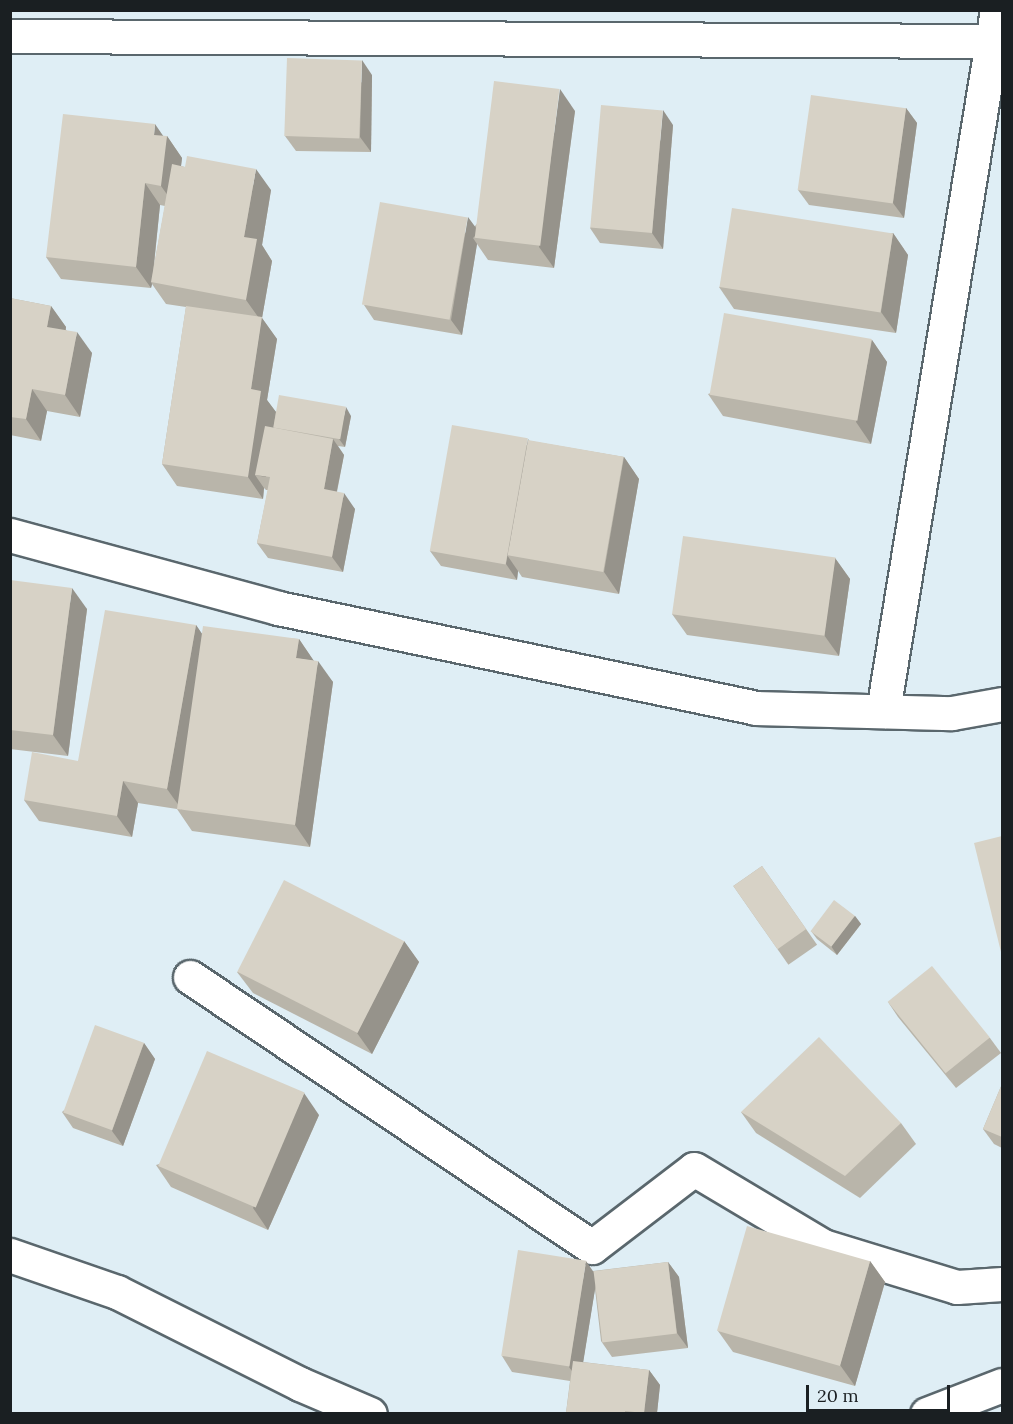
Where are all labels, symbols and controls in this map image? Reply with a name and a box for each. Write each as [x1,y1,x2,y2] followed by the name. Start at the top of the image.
[809,1373,953,1411] scale bar
[817,1384,859,1407] text: 20 m

